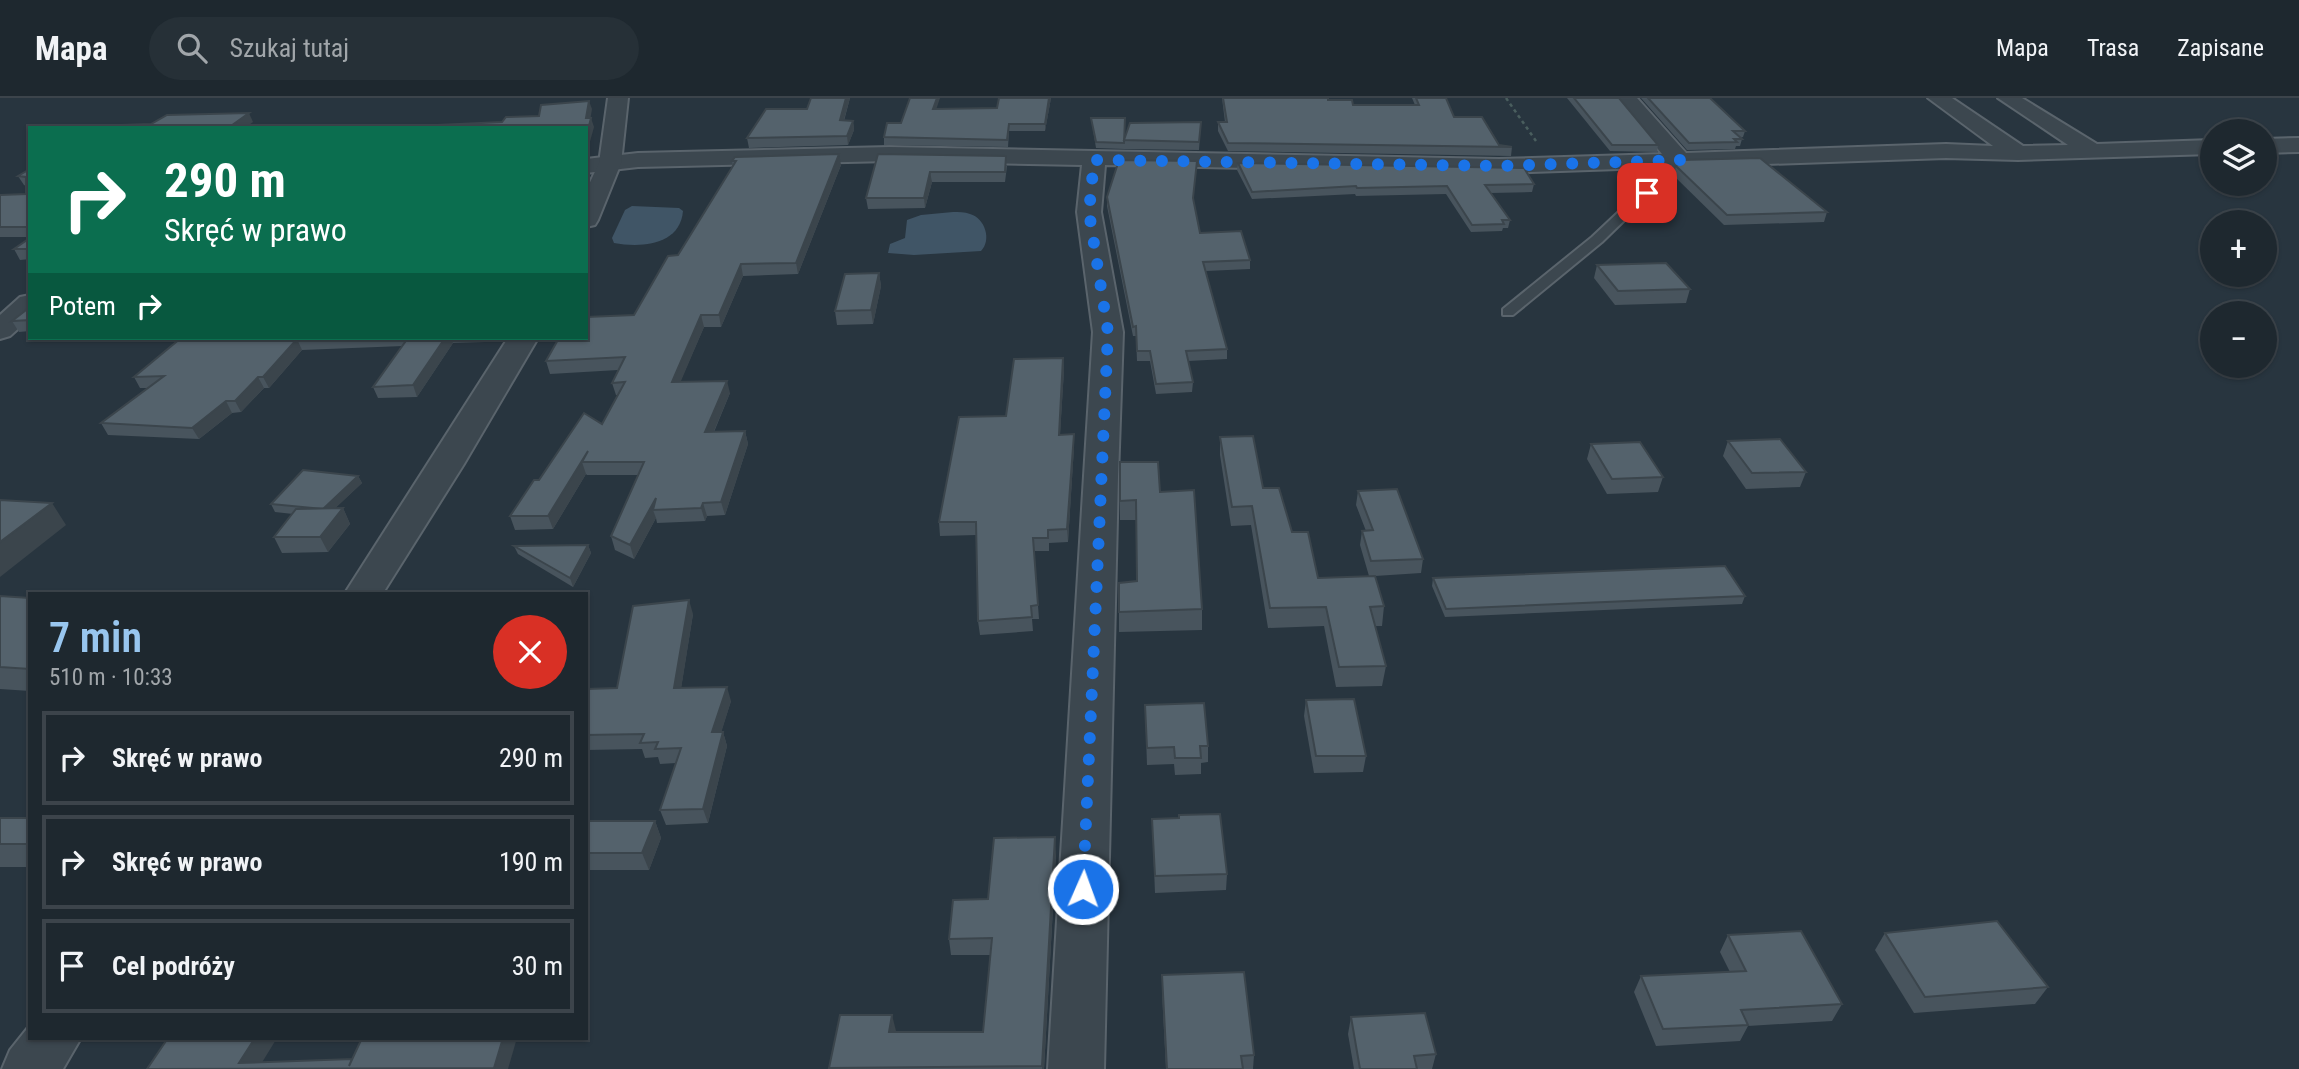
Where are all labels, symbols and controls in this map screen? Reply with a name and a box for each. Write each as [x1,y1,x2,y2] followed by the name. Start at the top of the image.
[149,17,639,80] search box
[35,29,107,68] text: Mapa
[173,29,211,67] icon: search
[229,33,349,63] text: Szukaj tutaj
[1996,34,2049,62] text: Mapa
[2087,34,2139,62] text: Trasa
[2177,34,2264,62] text: Zapisane
[2200,119,2277,378] map controls
[2200,119,2277,196] button: layers
[164,152,286,209] text: 290 m
[49,154,140,245] icon: right
[1617,163,1677,223] pin
[1628,174,1666,212] icon: arrive
[2200,210,2277,287] button: +
[164,211,347,249] text: Skręć w prawo
[130,287,168,325] icon: right
[49,291,116,321] text: Potem
[2200,301,2277,378] button: −
[49,613,142,662] text: 7 min
[493,615,567,689] button: close
[49,664,173,691] text: 510 m · 10:33
[53,739,91,777] icon: right
[112,743,262,773] text: Skręć w prawo
[499,743,563,773] text: 290 m
[53,843,91,881] icon: right
[112,847,262,877] text: Skręć w prawo
[499,847,563,877] text: 190 m
[1046,852,1120,926] position arrow
[53,947,91,985] icon: arrive
[112,951,235,981] text: Cel podróży
[512,951,563,981] text: 30 m

